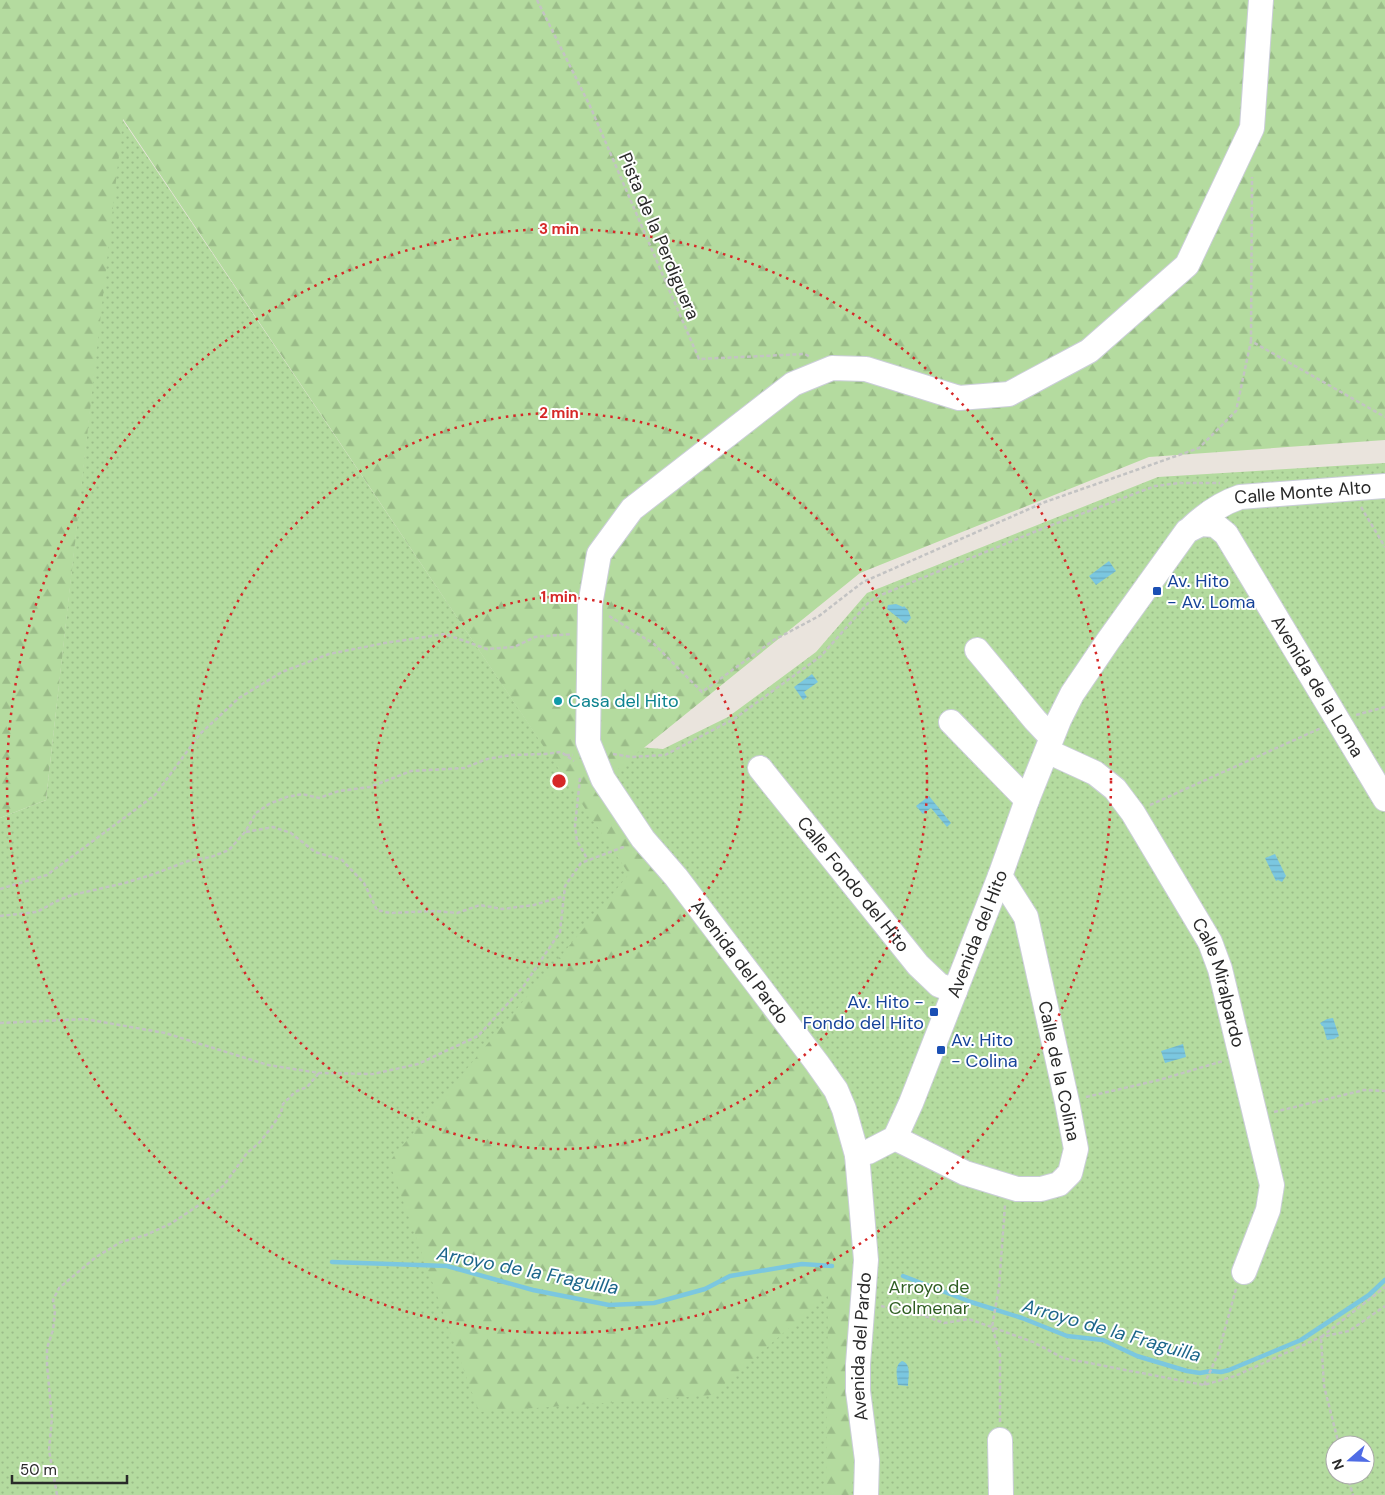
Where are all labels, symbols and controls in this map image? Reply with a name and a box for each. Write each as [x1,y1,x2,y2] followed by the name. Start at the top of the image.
[613,149,705,323] street label: Pista de la Perdiguera
[539,219,579,239] text: 3 min
[539,403,579,423] text: 2 min
[1233,475,1372,509] street label: Calle Monte Alto
[1167,569,1255,614] place label: Av. Hito - Av. Loma
[1151,585,1163,597] marker: Av. Hito - Av. Loma
[541,587,577,607] text: 1 min
[1266,611,1369,762] street label: Avenida de la Loma
[568,689,679,713] place label: Casa del Hito
[552,695,564,707] marker: Casa del Hito
[550,772,568,790] centre of rings
[792,811,915,957] street label: Calle Fondo del Hito
[941,867,1013,1001] street label: Avenida del Hito
[686,895,794,1029] street label: Avenida del Pardo
[1186,913,1250,1050] street label: Calle Miralpardo
[803,990,924,1035] place label: Av. Hito - Fondo del Hito
[1032,999,1086,1143] street label: Calle de la Colina
[928,1006,940,1018] marker: Av. Hito - Fondo del Hito
[951,1028,1018,1073] place label: Av. Hito - Colina
[935,1044,947,1056] marker: Av. Hito - Colina
[434,1240,621,1300] water label: Arroyo de la Fraguilla
[846,1271,877,1423] street label: Avenida del Pardo
[888,1275,970,1320] park label: Arroyo de Colmenar
[1019,1293,1204,1368] water label: Arroyo de la Fraguilla
[1325,1435,1375,1485] north arrow
[12,1452,128,1484] scale bar
[1328,1457,1348,1472] text: N
[20,1460,57,1480] text: 50 m

